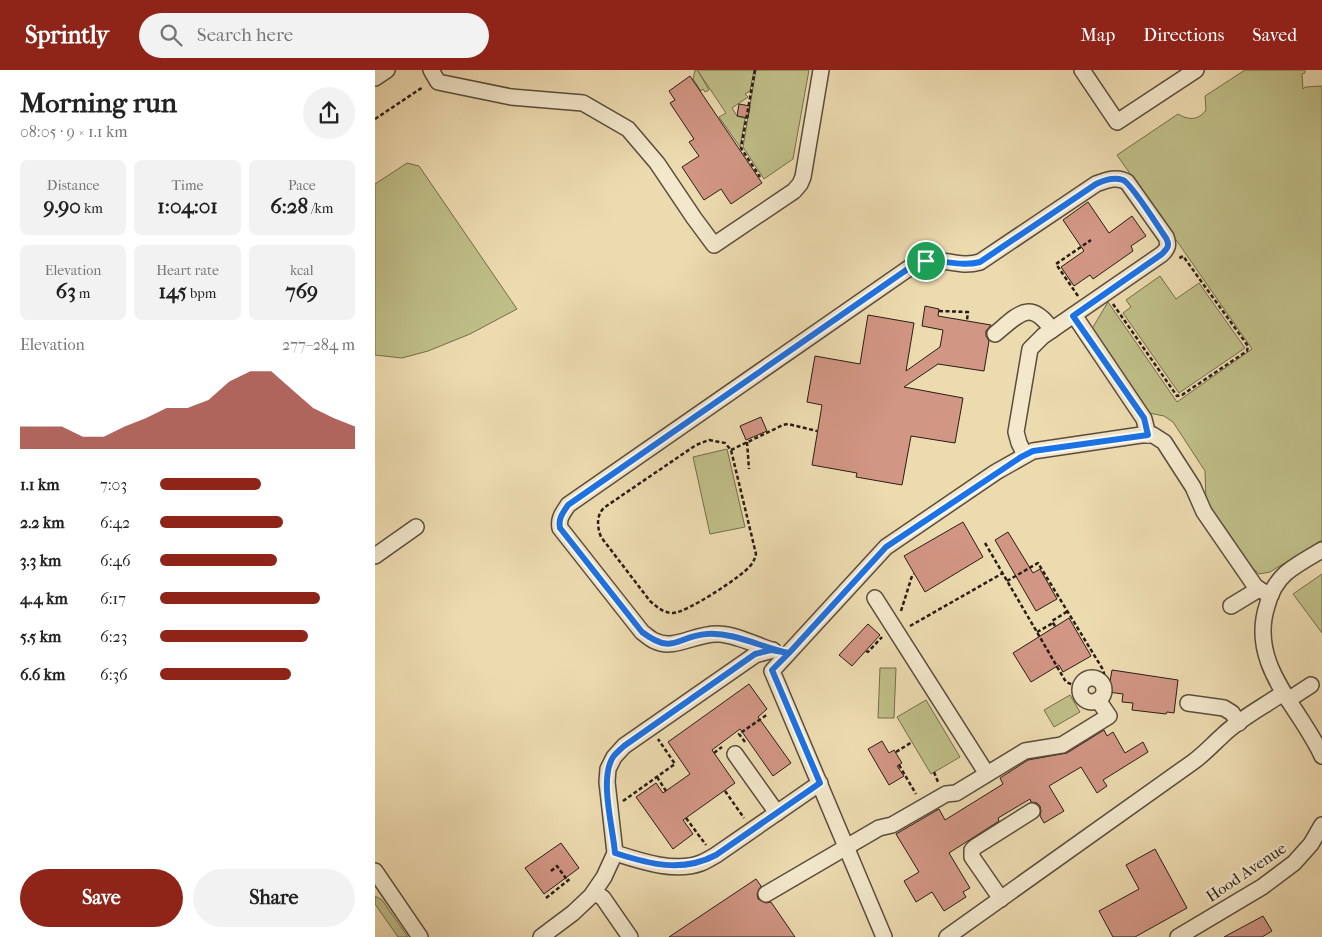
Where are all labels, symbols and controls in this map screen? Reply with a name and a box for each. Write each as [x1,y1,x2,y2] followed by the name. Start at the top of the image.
[139,13,489,58] search box
[25,21,109,49] text: Sprintly
[157,21,185,49] icon: search
[197,24,293,46] text: Search here
[1081,25,1115,46] text: Map
[1143,25,1224,46] text: Directions
[1252,25,1297,46] text: Saved
[20,86,177,119] text: Morning run
[303,87,355,139] button: share
[20,122,128,141] text: 08:05 · 9 × 1.1 km
[47,177,99,194] text: Distance
[172,177,203,194] text: Time
[288,177,316,194] text: Pace
[44,194,81,218] text: 9.90
[157,194,218,218] text: 1:04:01
[270,194,308,218] text: 6:28
[81,200,103,217] text: km
[308,200,333,217] text: /km
[905,240,947,282] pin
[912,247,940,275] icon: arrive
[45,262,101,279] text: Elevation
[156,262,219,279] text: Heart rate
[290,262,314,279] text: kcal
[56,279,76,303] text: 63
[159,279,187,303] text: 145
[286,279,318,303] text: 769
[76,285,90,302] text: m
[187,285,216,302] text: bpm
[20,335,85,354] text: Elevation
[282,335,355,354] text: 277–284 m
[20,475,59,494] text: 1.1 km
[100,475,127,494] text: 7:03
[20,513,65,532] text: 2.2 km
[100,513,130,532] text: 6:42
[20,551,61,570] text: 3.3 km
[100,551,131,570] text: 6:46
[20,589,68,608] text: 4.4 km
[100,589,126,608] text: 6:17
[20,627,61,646] text: 5.5 km
[100,627,127,646] text: 6:23
[20,665,65,684] text: 6.6 km
[100,665,128,684] text: 6:36
[1202,838,1290,906] street label: Hood Avenue
[20,869,183,927] button: Save
[193,869,355,927] button: Share

